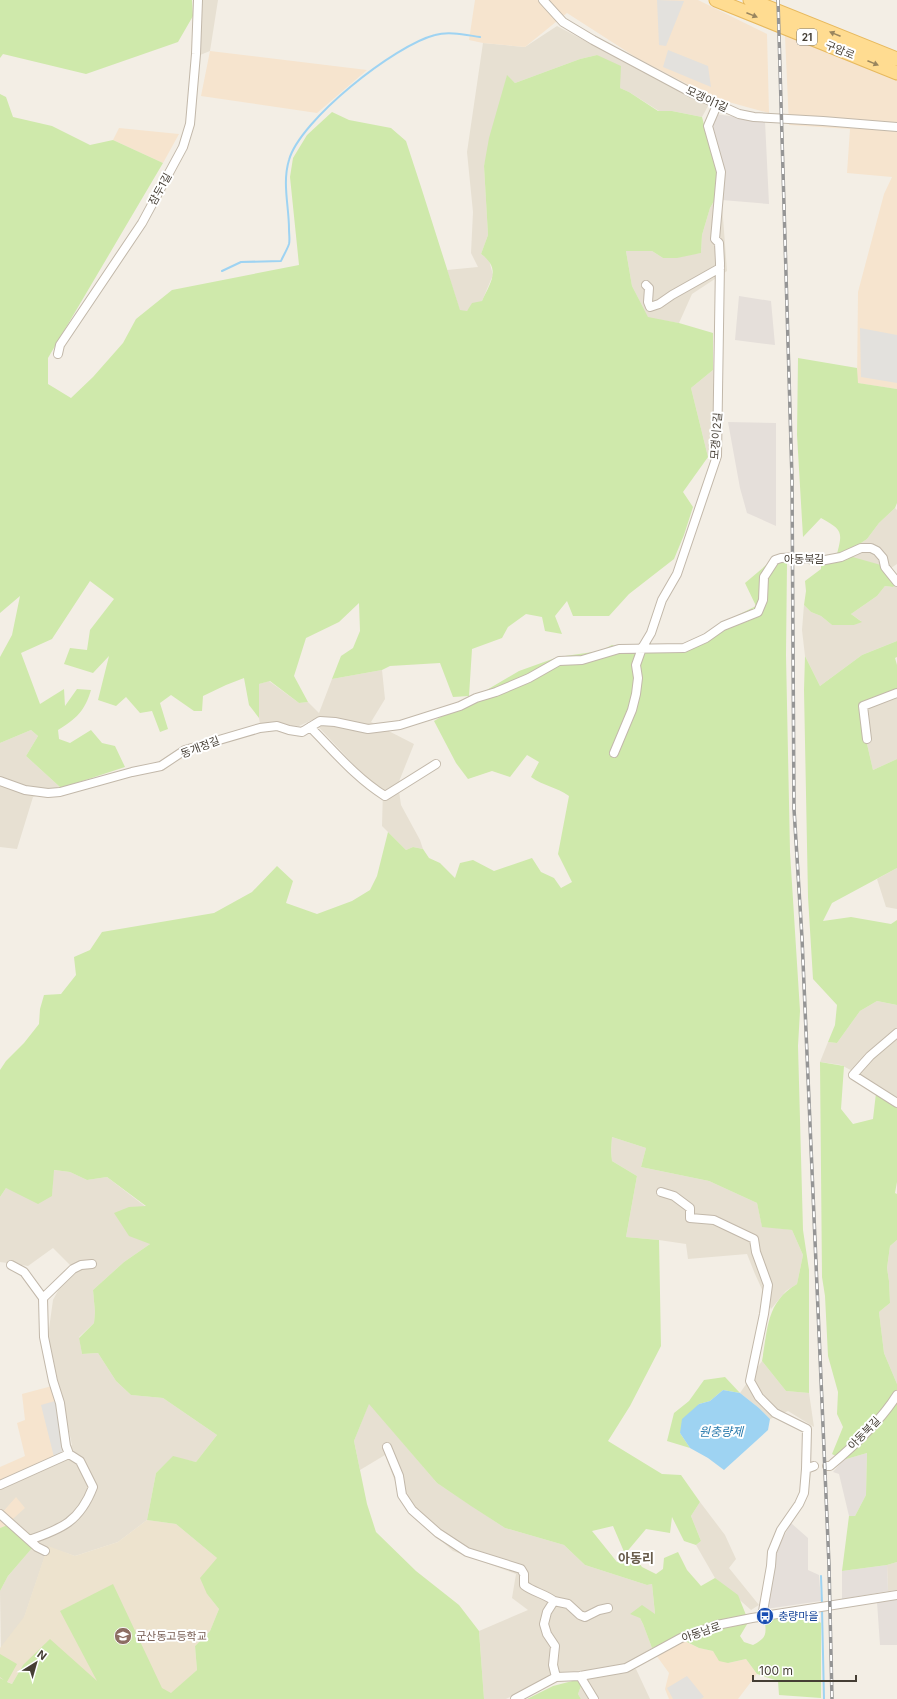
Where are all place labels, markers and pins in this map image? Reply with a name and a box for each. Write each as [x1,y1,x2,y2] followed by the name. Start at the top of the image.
[755,1606,775,1626] bus stop icon: 충량마을
[778,1609,818,1623] place label: 충량마을
[113,1626,133,1646] school or university icon: 군산동고등학교
[136,1629,207,1643] place label: 군산동고등학교

